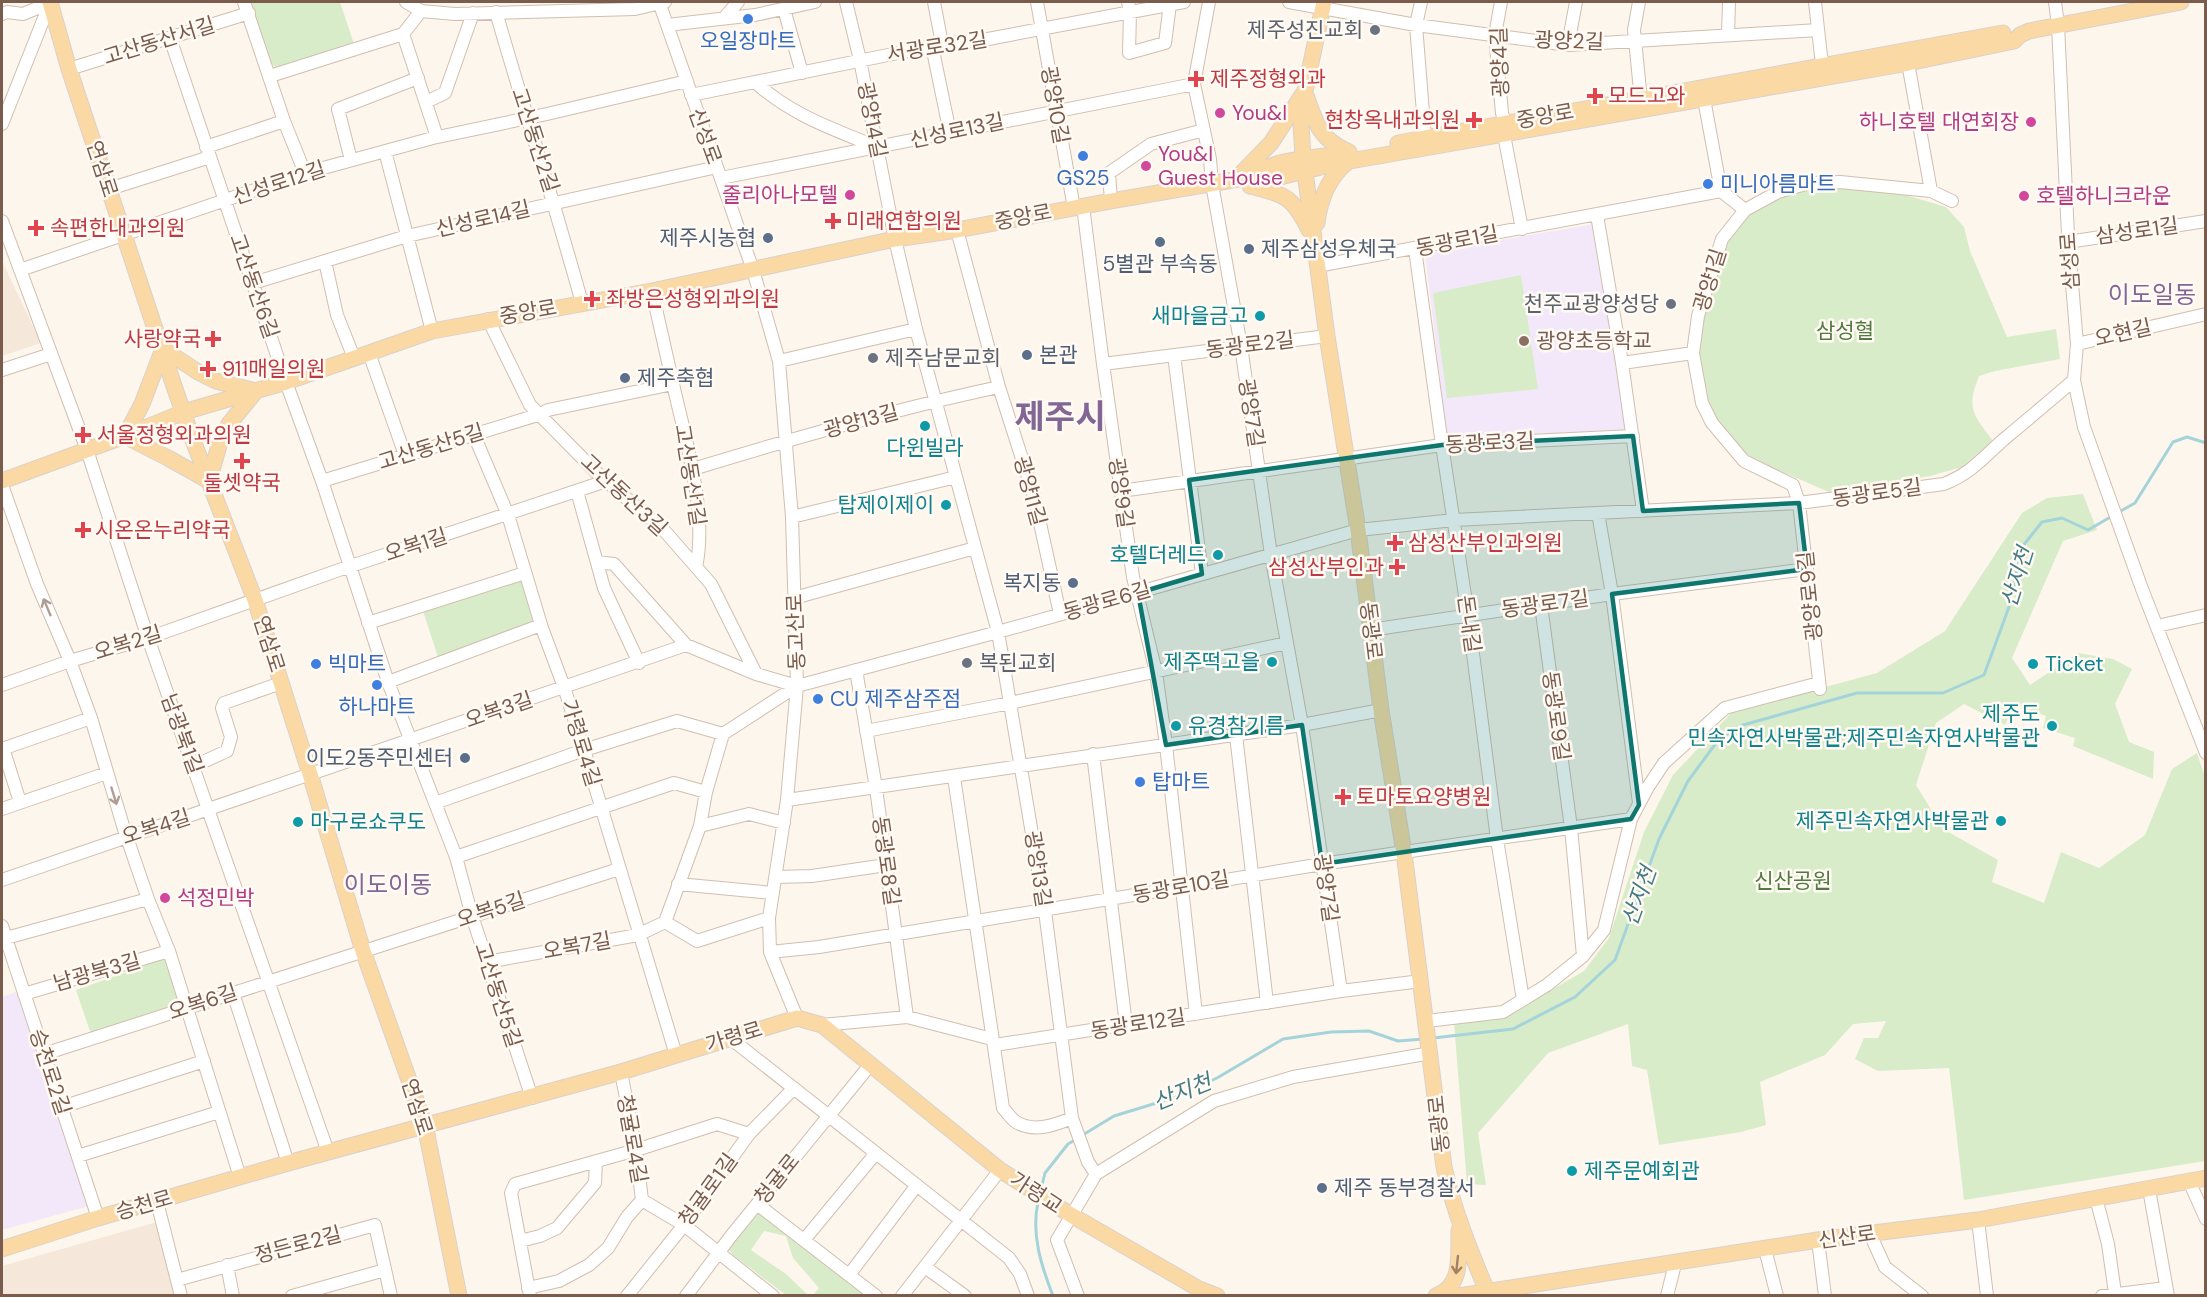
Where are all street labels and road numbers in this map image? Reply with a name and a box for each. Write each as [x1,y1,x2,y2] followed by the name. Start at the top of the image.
[99,11,219,71] street label: 고산동산서길
[885,25,989,69] street label: 서광로32길
[1485,26,1515,98] street label: 광양4길
[1534,26,1604,56] street label: 광양2길
[1034,64,1076,146] street label: 광양10길
[851,79,893,161] street label: 광양14길
[505,84,565,196] street label: 고산동산2길
[1514,97,1576,135] street label: 중앙로
[682,104,728,168] street label: 신성로
[907,107,1007,155] street label: 신성로13길
[80,137,124,201] street label: 연삼로
[229,155,329,211] street label: 신성로12길
[433,194,533,244] street label: 신성로14길
[992,198,1054,236] street label: 중앙로
[2094,211,2180,251] street label: 삼성로1길
[1413,219,1501,263] street label: 동광로1길
[223,230,285,342] street label: 고산동산6길
[2054,231,2086,291] street label: 삼성로
[1687,245,1733,315] street label: 광양1길
[497,293,559,331] street label: 중앙로
[2092,313,2154,353] street label: 오현길
[1204,326,1296,364] street label: 동광로2길
[1232,377,1270,449] street label: 광양7길
[820,398,902,444] street label: 광양13길
[375,418,487,476] street label: 고산동산5길
[668,422,712,528] street label: 고산동산1길
[1444,427,1536,459] street label: 동광로3길
[575,448,673,542] street label: 고산동산3길
[1007,453,1053,529] street label: 광양11길
[1102,456,1140,530] street label: 광양9길
[1830,473,1924,513] street label: 동광로5길
[381,522,451,568] street label: 오복1길
[1791,550,1829,642] street label: 광양로9길
[1060,575,1154,627] street label: 동광로6길
[1499,584,1591,624] street label: 동광로7길
[781,593,811,671] street label: 동고산로
[1451,593,1487,655] street label: 돈내길
[1354,601,1388,661] street label: 동광로
[247,612,291,676] street label: 연삼로
[90,619,166,667] street label: 오복2길
[1536,669,1576,763] street label: 동광로9길
[461,685,537,735] street label: 오복3길
[155,690,209,778] street label: 남광북1길
[554,696,608,790] street label: 가령로4길
[118,803,194,851] street label: 오복4길
[866,814,906,908] street label: 동광로8길
[1018,829,1058,909] street label: 광양13길
[1307,852,1345,924] street label: 광양7길
[1130,865,1232,909] street label: 동광로10길
[453,886,529,934] street label: 오복5길
[541,926,613,966] street label: 오복7길
[468,939,528,1051] street label: 고산동산5길
[50,946,144,998] street label: 남광북3길
[165,978,241,1026] street label: 오복6길
[1088,1003,1188,1045] street label: 동광로12길
[702,1015,766,1059] street label: 가령로
[23,1025,77,1119] street label: 승천로2길
[395,1075,439,1139] street label: 연삼로
[610,1092,654,1186] street label: 청귤로4길
[1422,1094,1456,1154] street label: 동광로
[672,1148,744,1232] street label: 청귤로1길
[748,1148,806,1210] street label: 청귤로
[1004,1165,1068,1221] street label: 가령교
[112,1184,176,1226] street label: 승천로
[1816,1219,1878,1255] street label: 신산로
[251,1220,345,1270] street label: 정든로2길

